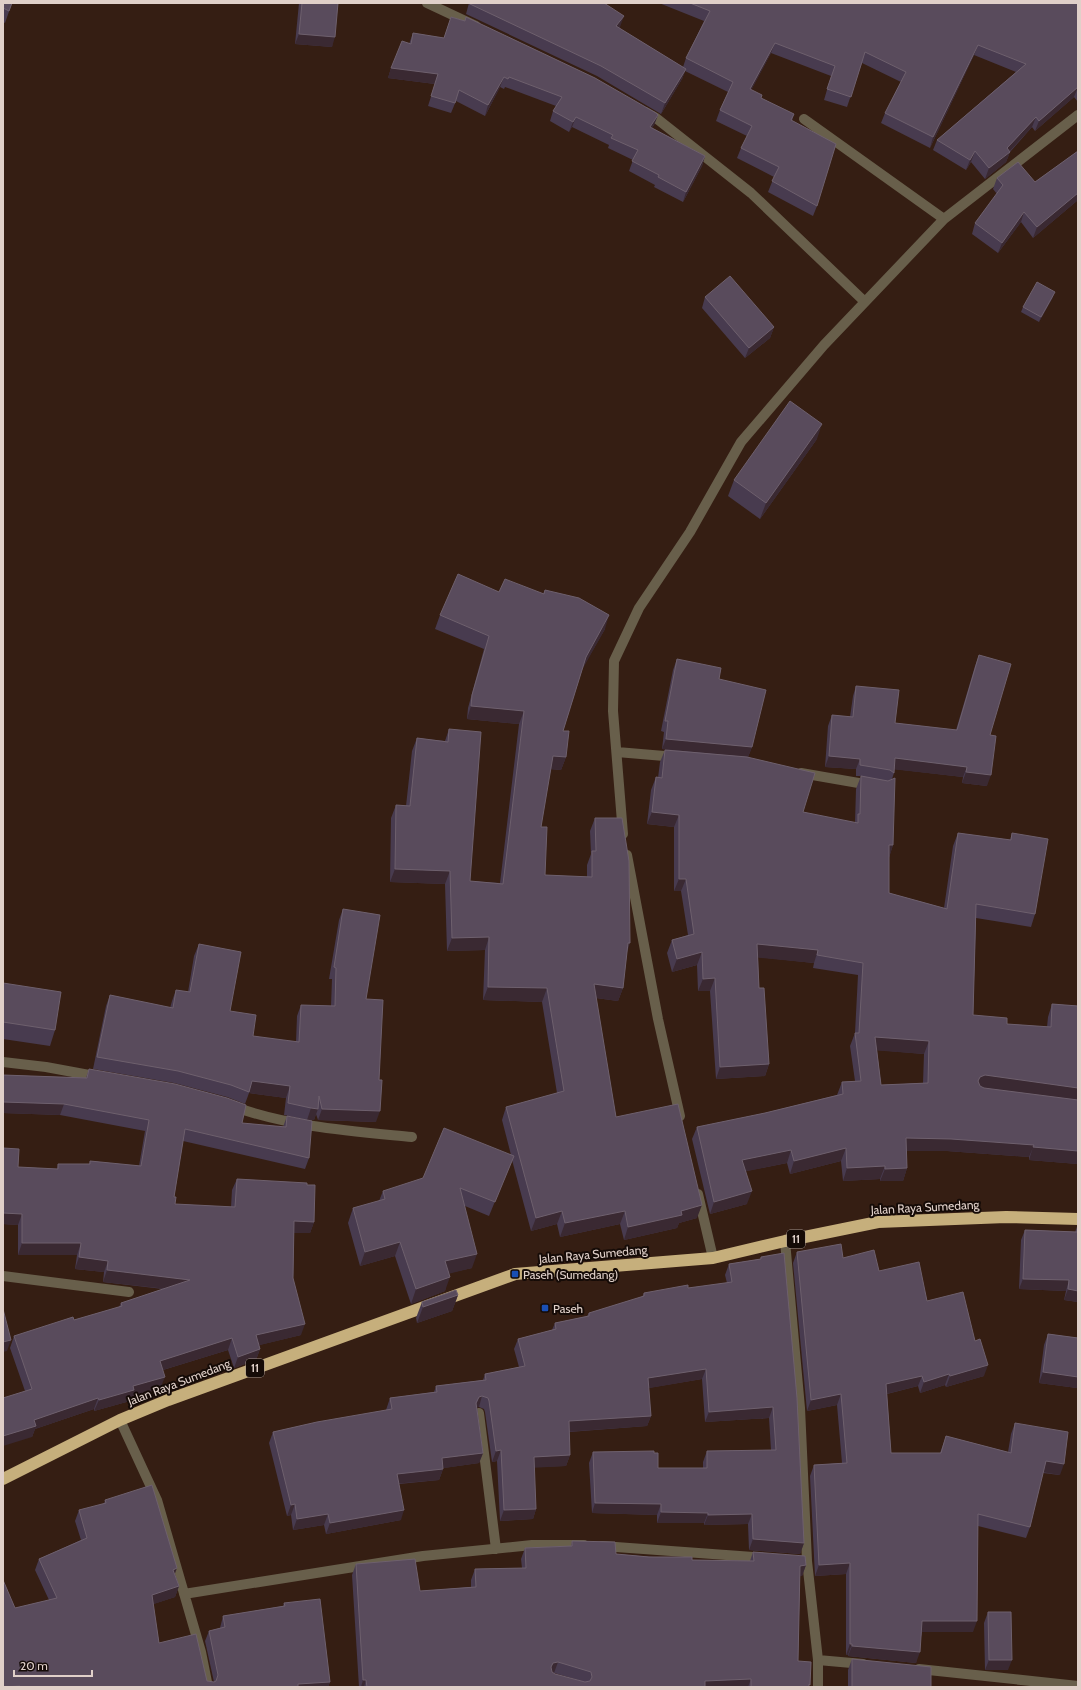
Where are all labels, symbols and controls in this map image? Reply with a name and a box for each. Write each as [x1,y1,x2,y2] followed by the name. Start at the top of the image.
[869,1197,981,1217] street label: Jalan Raya Sumedang
[787,1230,805,1248] road number: 11
[537,1242,649,1266] street label: Jalan Raya Sumedang
[523,1267,618,1282] place label: Paseh (Sumedang)
[510,1269,520,1279] marker: Paseh (Sumedang)
[553,1301,583,1316] place label: Paseh
[540,1303,550,1313] marker: Paseh
[125,1355,233,1409] street label: Jalan Raya Sumedang
[246,1359,264,1377] road number: 11
[14,1652,92,1678] scale bar
[20,1658,48,1673] text: 20 m

